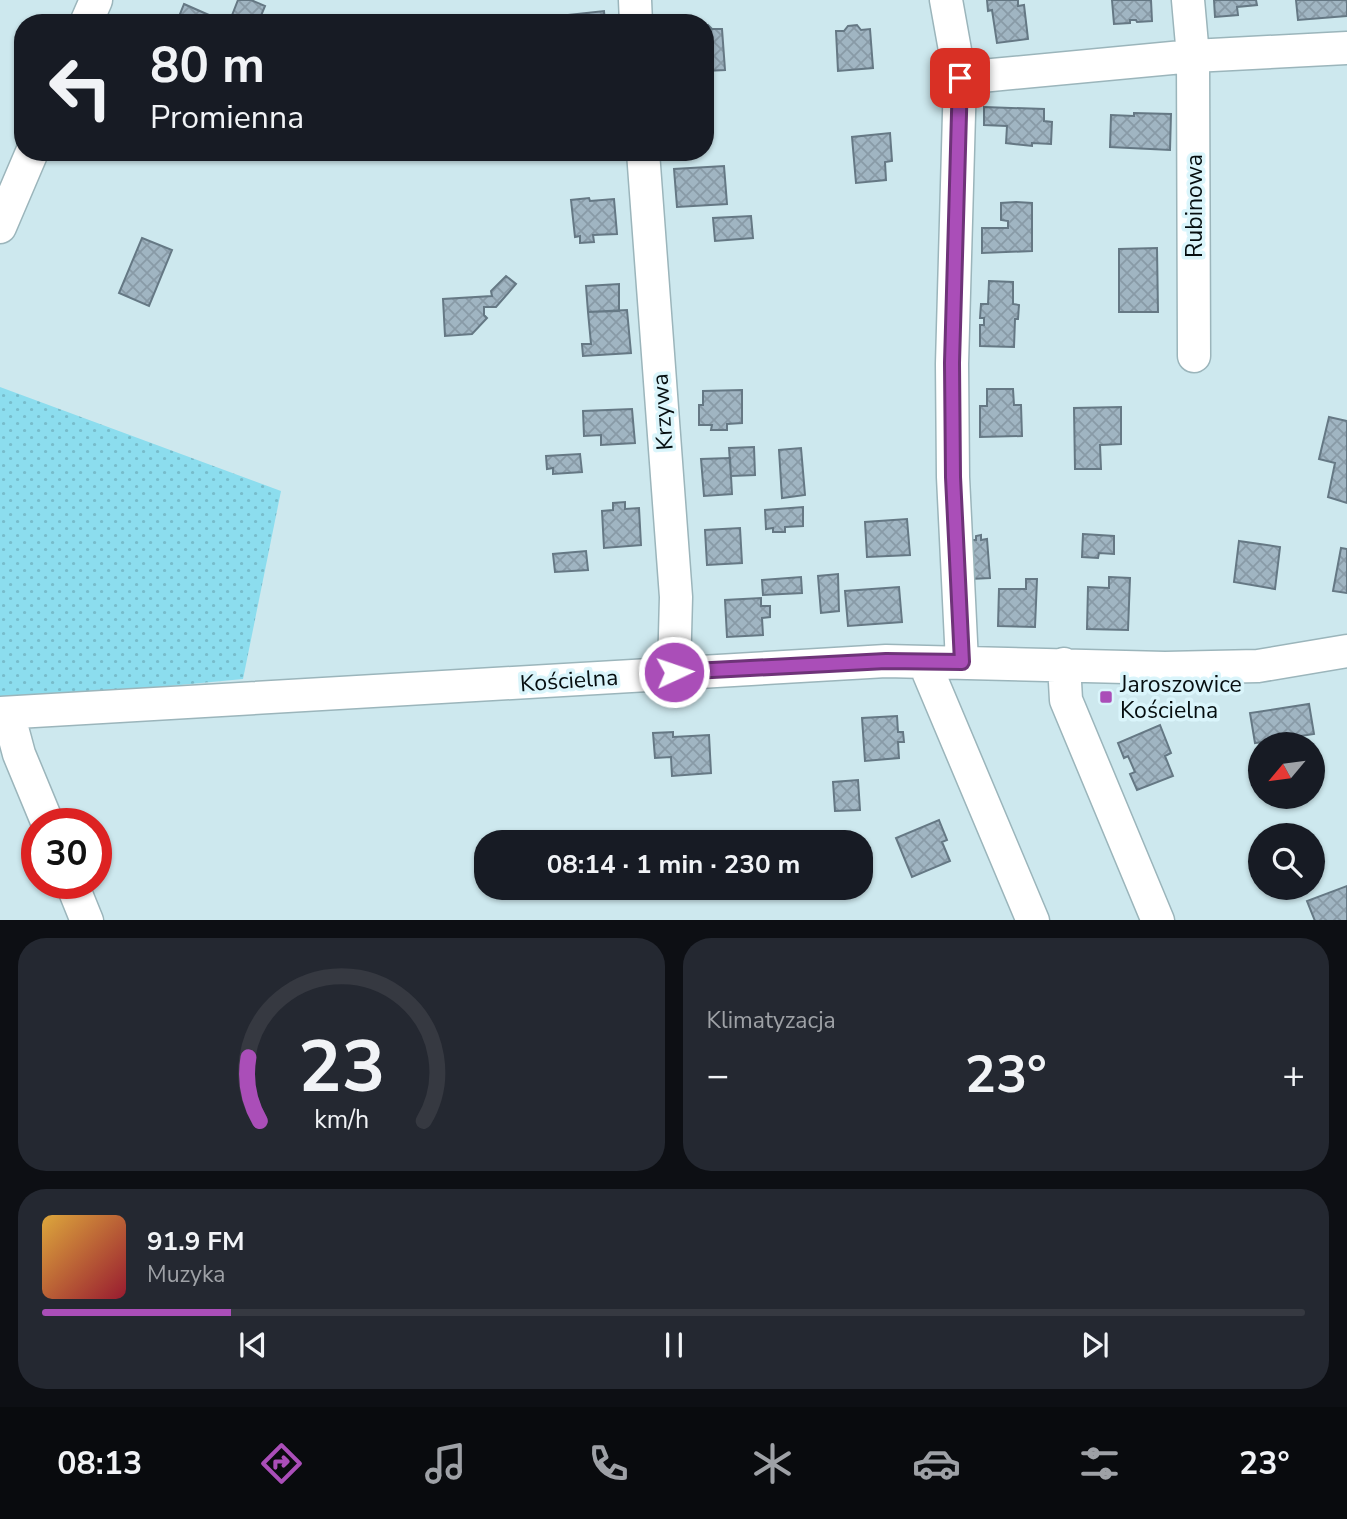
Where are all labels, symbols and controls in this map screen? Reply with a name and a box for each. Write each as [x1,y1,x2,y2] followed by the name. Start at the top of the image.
[150,32,265,99] text: 80 m
[35,42,126,133] icon: left
[930,48,990,108] pin
[941,59,979,97] icon: arrive
[150,96,304,139] text: Promienna
[1179,154,1210,258] street label: Rubinowa
[644,373,681,451] street label: Krzywa
[637,635,711,709] position arrow
[519,662,619,699] street label: Kościelna
[1119,669,1242,726] place label: Jaroszowice Kościelna
[1098,689,1114,705] marker: Jaroszowice Kościelna
[1248,732,1325,808] north arrow
[1248,732,1325,900] map controls
[21,808,112,899] speed limit sign: 30
[1248,823,1325,900] button: search
[547,847,800,882] text: 08:14 · 1 min · 230 m
[707,1005,836,1036] text: Klimatyzacja
[298,1017,385,1117] text: 23
[965,1039,1047,1110] text: 23°
[707,1050,729,1101] text: −
[1282,1050,1305,1101] text: +
[314,1102,369,1136] text: km/h
[147,1224,244,1259] text: 91.9 FM
[147,1259,225,1290] text: Muzyka
[234,1326,272,1364] icon: previous
[655,1326,693,1364] icon: pause
[1076,1326,1114,1364] icon: next
[257,1439,306,1488] icon: directions
[421,1439,470,1488] icon: music
[584,1439,633,1488] icon: phone
[748,1439,797,1488] icon: climate
[912,1439,961,1488] icon: car
[1075,1439,1124,1488] icon: filters
[57,1442,142,1485] text: 08:13
[1239,1442,1290,1485] text: 23°

